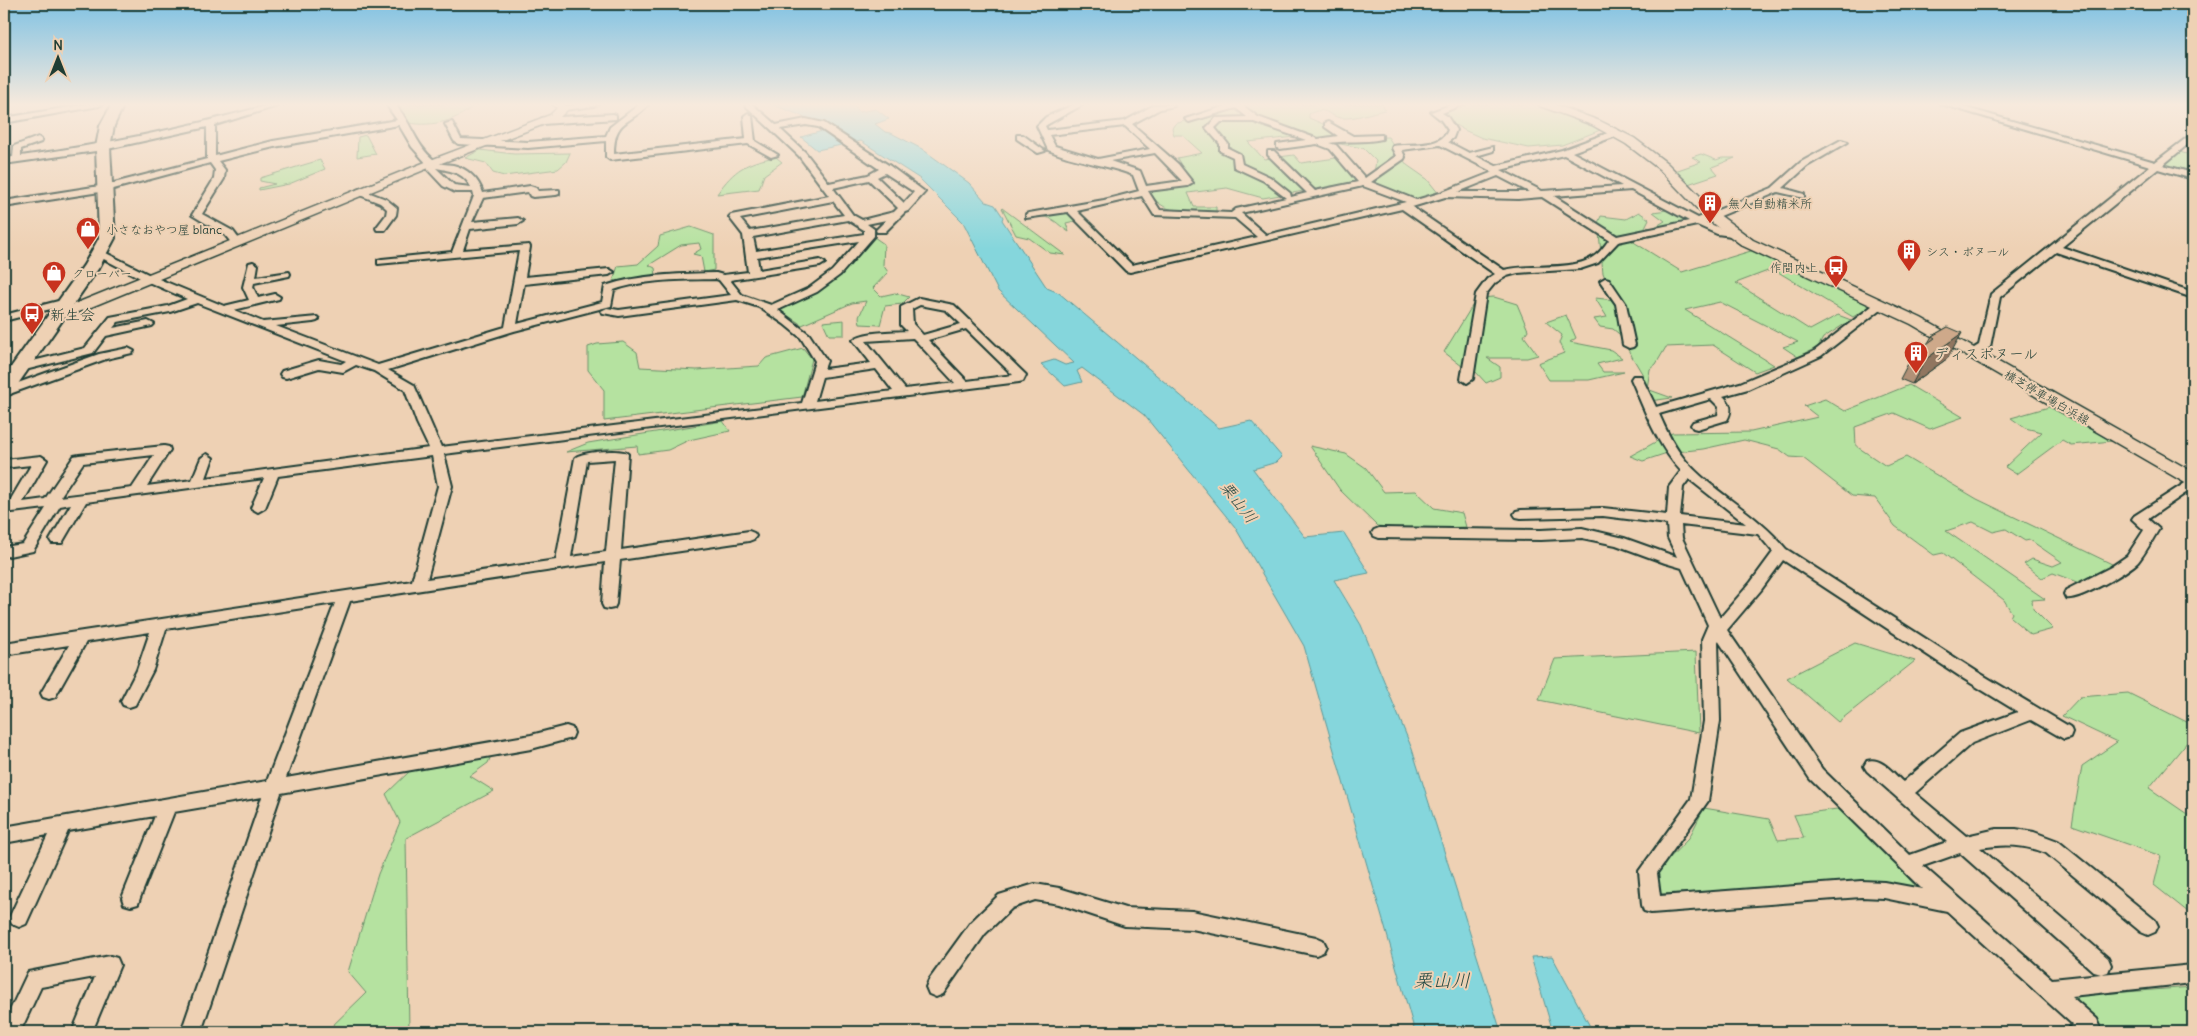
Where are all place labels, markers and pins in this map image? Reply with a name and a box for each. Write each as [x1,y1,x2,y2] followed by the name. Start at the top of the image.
[1697,190,1723,224] building icon: 無人自動精米所
[1728,196,1812,211] place label: 無人自動精米所
[75,216,101,250] shop icon: 小さなおやつ屋 blanc
[106,222,222,237] place label: 小さなおやつ屋 blanc
[1896,238,1922,272] building icon: シス・ボヌール
[1926,244,2009,259] place label: シス・ボヌール
[1823,254,1849,288] bus stop icon: 作間内上
[41,260,67,294] shop icon: クローバー
[1770,260,1818,275] place label: 作間内上
[72,266,132,281] place label: クローバー
[19,301,45,335] bus stop icon: 新生会
[50,305,95,324] place label: 新生会
[1903,340,1929,374] building icon: ディスボヌール
[1934,344,2038,363] place label: ディスボヌール

